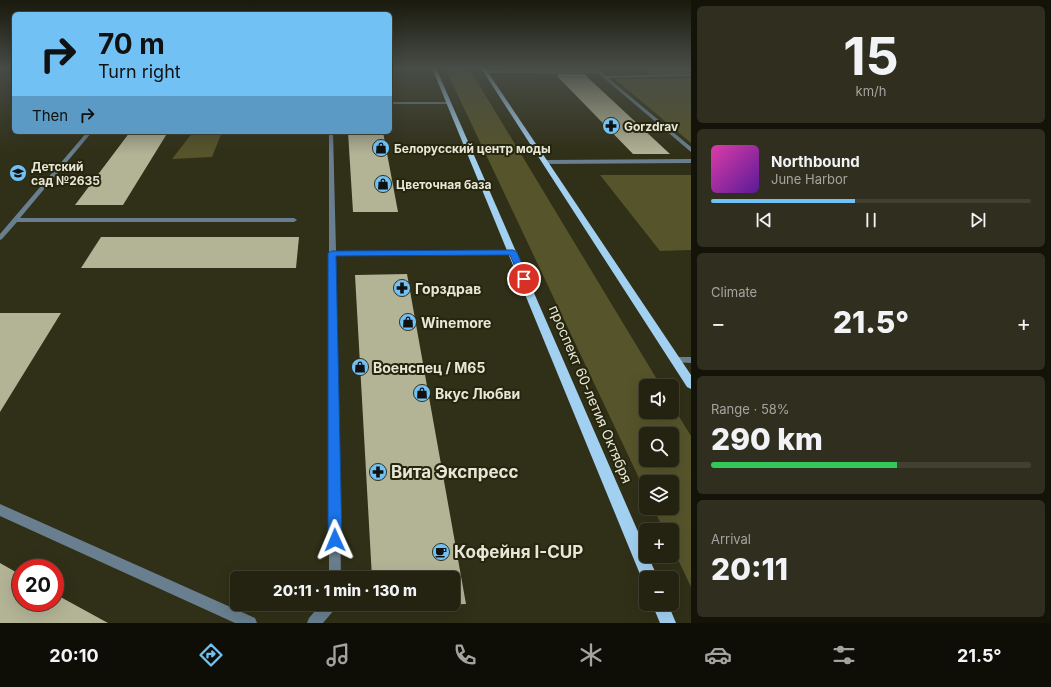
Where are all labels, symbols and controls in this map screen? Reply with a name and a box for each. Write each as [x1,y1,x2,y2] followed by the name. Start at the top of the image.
[843,25,899,88] text: 15
[98,27,165,61] text: 70 m
[32,28,84,80] icon: right
[98,61,181,82] text: Turn right
[856,83,886,99] text: km/h
[76,104,98,126] icon: right
[32,106,68,125] text: Then
[601,116,621,136] pharmacy icon: Gorzdrav
[624,119,678,134] place label: Gorzdrav
[371,138,391,158] shop icon: Белорусский центр моды
[394,141,551,156] place label: Белорусский центр моды
[771,152,860,171] text: Northbound
[31,159,100,188] place label: Детский сад №2635
[8,163,28,183] school or university icon: Детский сад №2635
[771,171,848,187] text: June Harbor
[373,174,393,194] shop icon: Цветочная база
[396,177,492,192] place label: Цветочная база
[753,209,775,231] icon: previous
[860,209,882,231] icon: pause
[967,209,989,231] icon: next
[507,262,541,296] pin
[513,268,535,290] icon: arrive
[392,278,412,298] pharmacy icon: Горздрав
[415,280,481,297] place label: Горздрав
[711,284,757,300] text: Climate
[546,302,636,486] street label: проспект 60-летия Октября
[833,304,909,340] text: 21.5°
[711,310,726,336] text: −
[1016,310,1031,336] text: +
[398,312,418,332] shop icon: Winemore
[421,314,491,331] place label: Winemore
[350,357,370,377] shop icon: Военспец / М65
[373,359,485,376] place label: Военспец / М65
[639,379,679,611] map controls
[639,379,679,419] button: sound
[412,383,432,403] shop icon: Вкус Любви
[435,385,520,402] place label: Вкус Любви
[711,401,790,417] text: Range · 58%
[711,421,823,457] text: 290 km
[639,427,679,467] button: search
[368,462,388,482] pharmacy icon: Вита Экспресс
[391,462,519,482] place label: Вита Экспресс
[639,475,679,515] button: layers
[314,519,356,561] position arrow
[639,523,679,563] button: +
[711,531,751,547] text: Arrival
[431,542,451,562] cafe icon: Кофейня I-CUP
[454,542,583,562] place label: Кофейня I-CUP
[711,551,788,587] text: 20:11
[12,559,64,611] speed limit sign: 20
[639,571,679,611] button: −
[273,581,417,600] text: 20:11 · 1 min · 130 m
[197,641,225,669] icon: directions
[324,641,352,669] icon: music
[451,641,479,669] icon: phone
[577,641,605,669] icon: climate
[704,641,732,669] icon: car
[830,641,858,669] icon: filters
[49,645,99,666] text: 20:10
[957,645,1002,666] text: 21.5°

